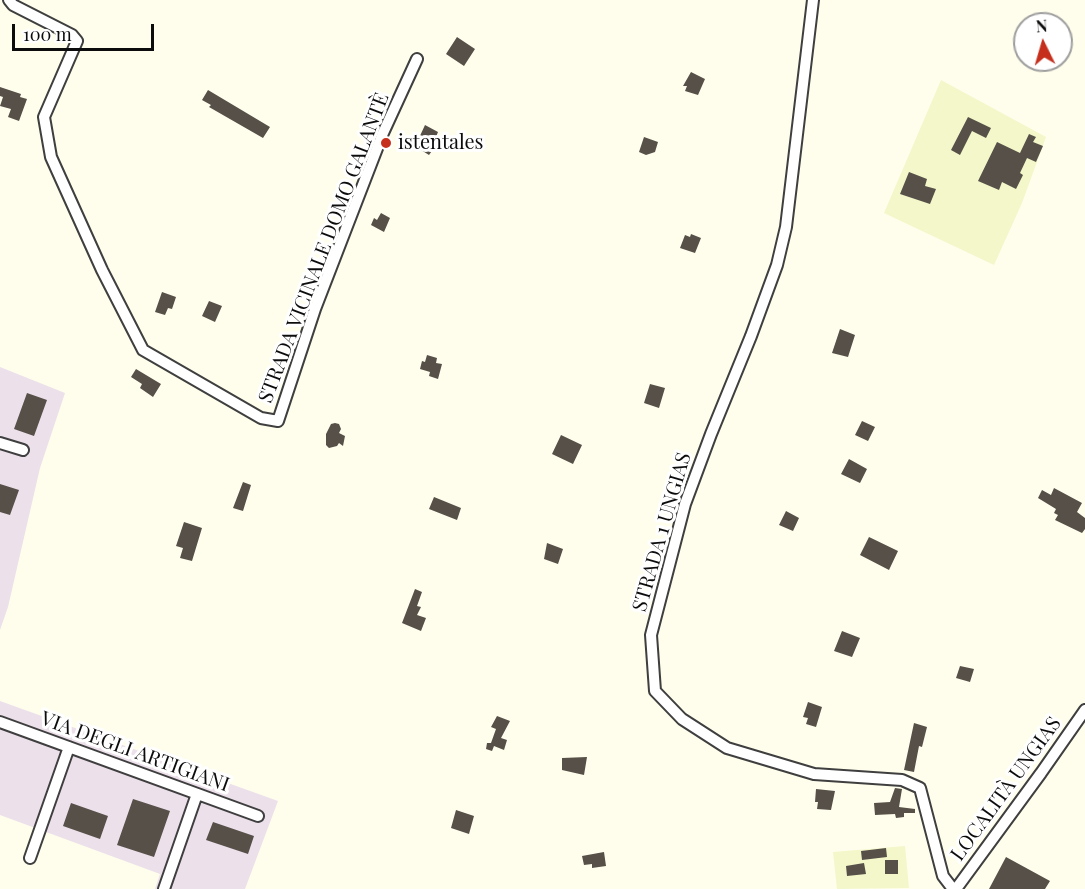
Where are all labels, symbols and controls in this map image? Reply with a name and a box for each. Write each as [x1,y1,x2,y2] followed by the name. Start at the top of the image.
[15,12,158,50] scale bar
[1013,12,1073,72] north arrow
[1035,15,1048,37] text: N
[23,22,72,46] text: 100 m
[254,90,394,406] street label: STRADA VICINALE DOMO GALANTÈ
[398,131,484,155] place label: istentales
[379,136,393,150] marker: istentales
[628,450,696,614] street label: STRADA 1 UNGIAS
[37,707,233,797] street label: VIA DEGLI ARTIGIANI
[946,712,1066,866] street label: LOCALITÀ UNGIAS

